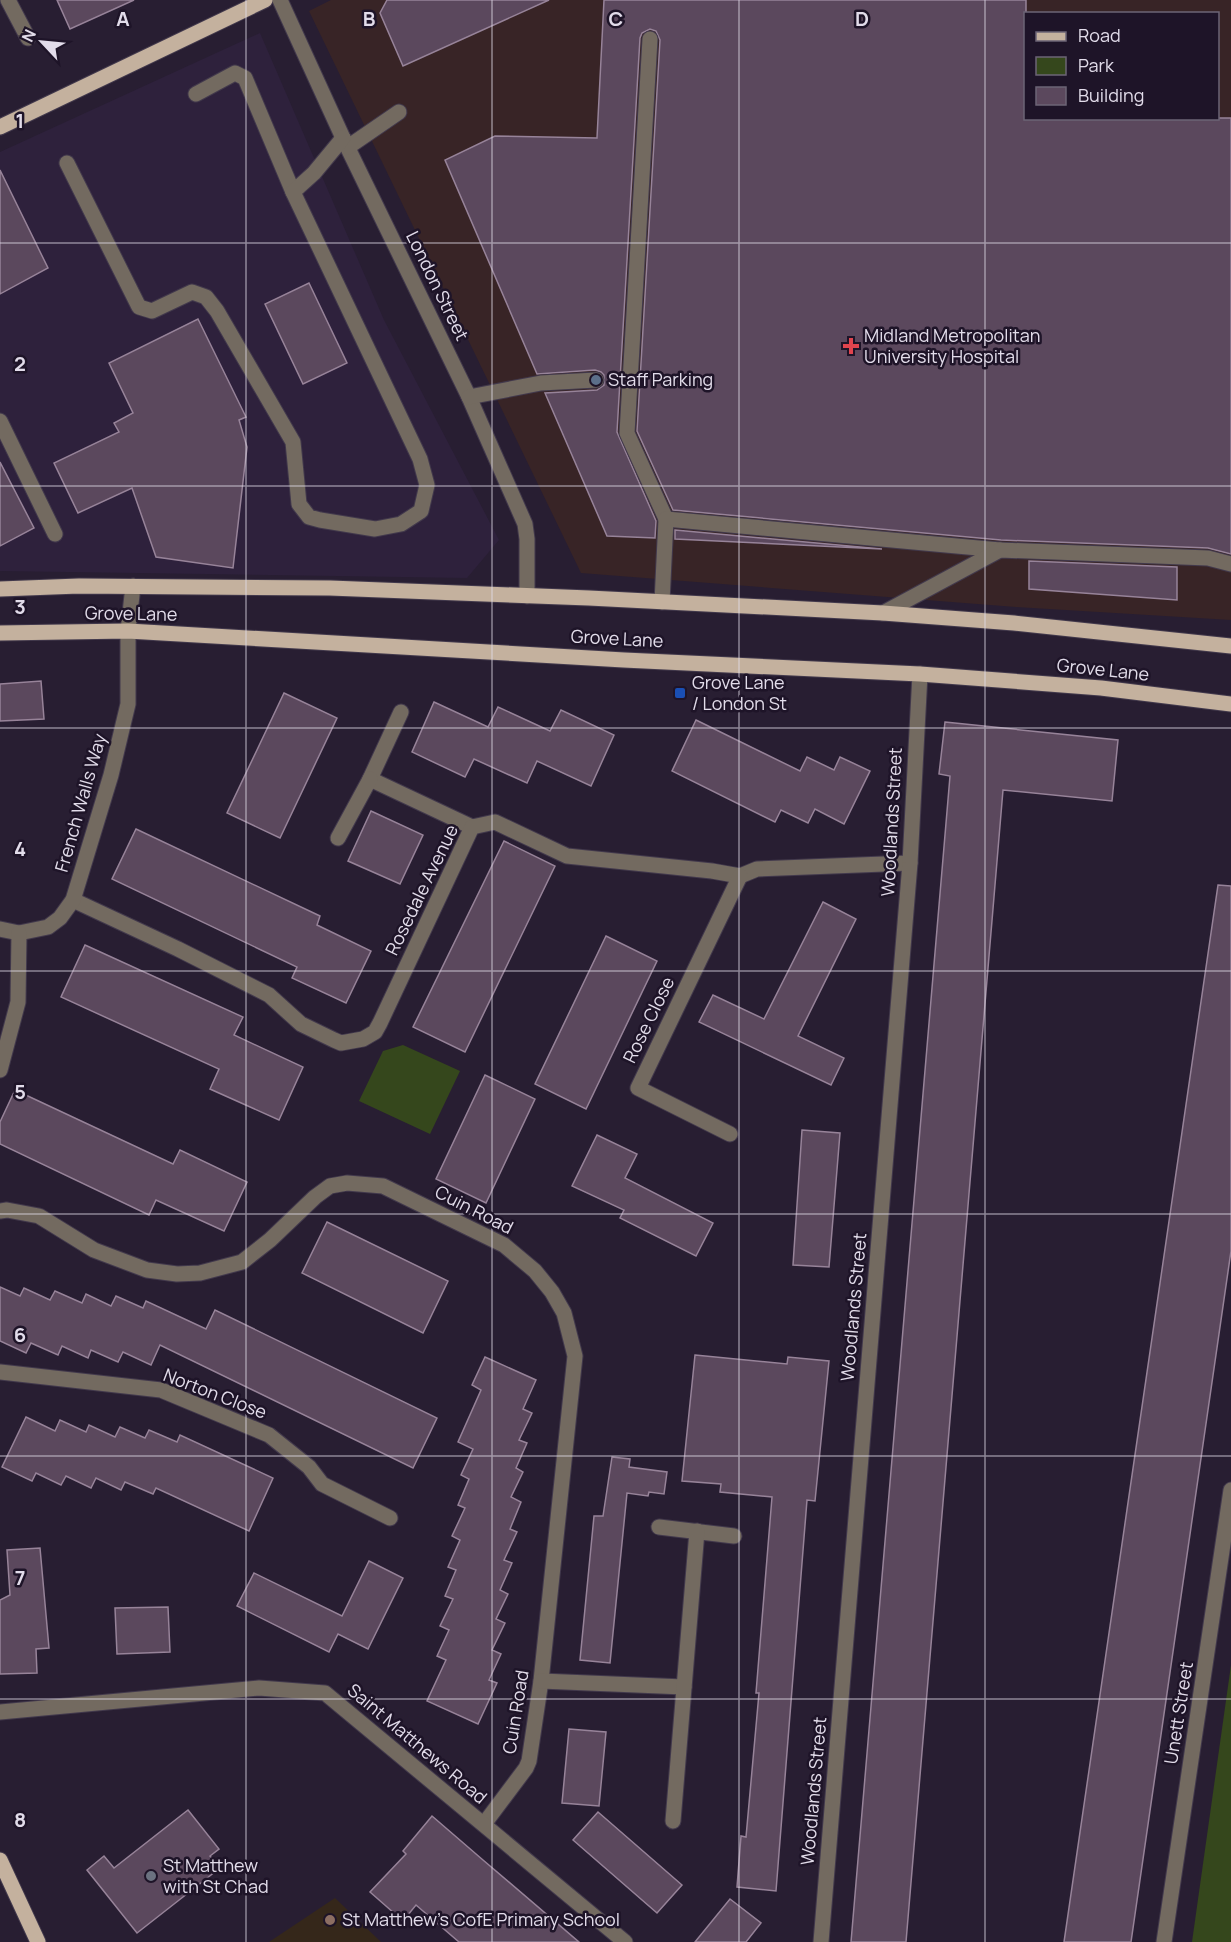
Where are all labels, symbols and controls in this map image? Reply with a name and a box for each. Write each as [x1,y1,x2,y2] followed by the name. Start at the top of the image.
[116,5,130,32] text: A
[363,5,376,32] text: B
[609,5,623,32] text: C
[855,5,869,32] text: D
[12,12,72,72] north arrow
[1024,12,1219,120] legend
[1078,23,1121,47] text: Road
[16,25,41,45] text: N
[1078,53,1115,77] text: Park
[1078,83,1144,107] text: Building
[16,107,24,134] text: 1
[401,227,475,344] street label: London Street
[864,323,1041,368] place label: Midland Metropolitan University Hospital
[842,337,860,355] marker: Midland Metropolitan University Hospital
[14,350,26,377] text: 2
[608,367,713,391] place label: Staff Parking
[589,373,603,387] marker: Staff Parking
[14,593,26,620] text: 3
[85,600,177,626] street label: Grove Lane
[570,624,664,652] street label: Grove Lane
[1056,652,1150,686] street label: Grove Lane
[692,670,787,715] place label: Grove Lane / London St
[673,686,687,700] marker: Grove Lane / London St
[49,730,111,875] street label: French Walls Way
[875,747,907,897] street label: Woodlands Street
[379,820,463,959] street label: Rosedale Avenue
[14,835,26,862] text: 4
[617,972,679,1067] street label: Rose Close
[14,1078,26,1105] text: 5
[431,1179,518,1239] street label: Cuin Road
[835,1232,871,1382] street label: Woodlands Street
[14,1321,26,1348] text: 6
[160,1362,270,1424] street label: Norton Close
[15,1564,25,1591] text: 7
[1158,1660,1198,1766] street label: Unett Street
[497,1668,533,1756] street label: Cuin Road
[343,1678,492,1809] street label: Saint Matthews Road
[795,1716,831,1866] street label: Woodlands Street
[14,1806,26,1833] text: 8
[163,1853,269,1898] place label: St Matthew with St Chad
[144,1869,158,1883] marker: St Matthew with St Chad
[342,1907,620,1931] place label: St Matthew's CofE Primary School
[323,1913,337,1927] marker: St Matthew's CofE Primary School

